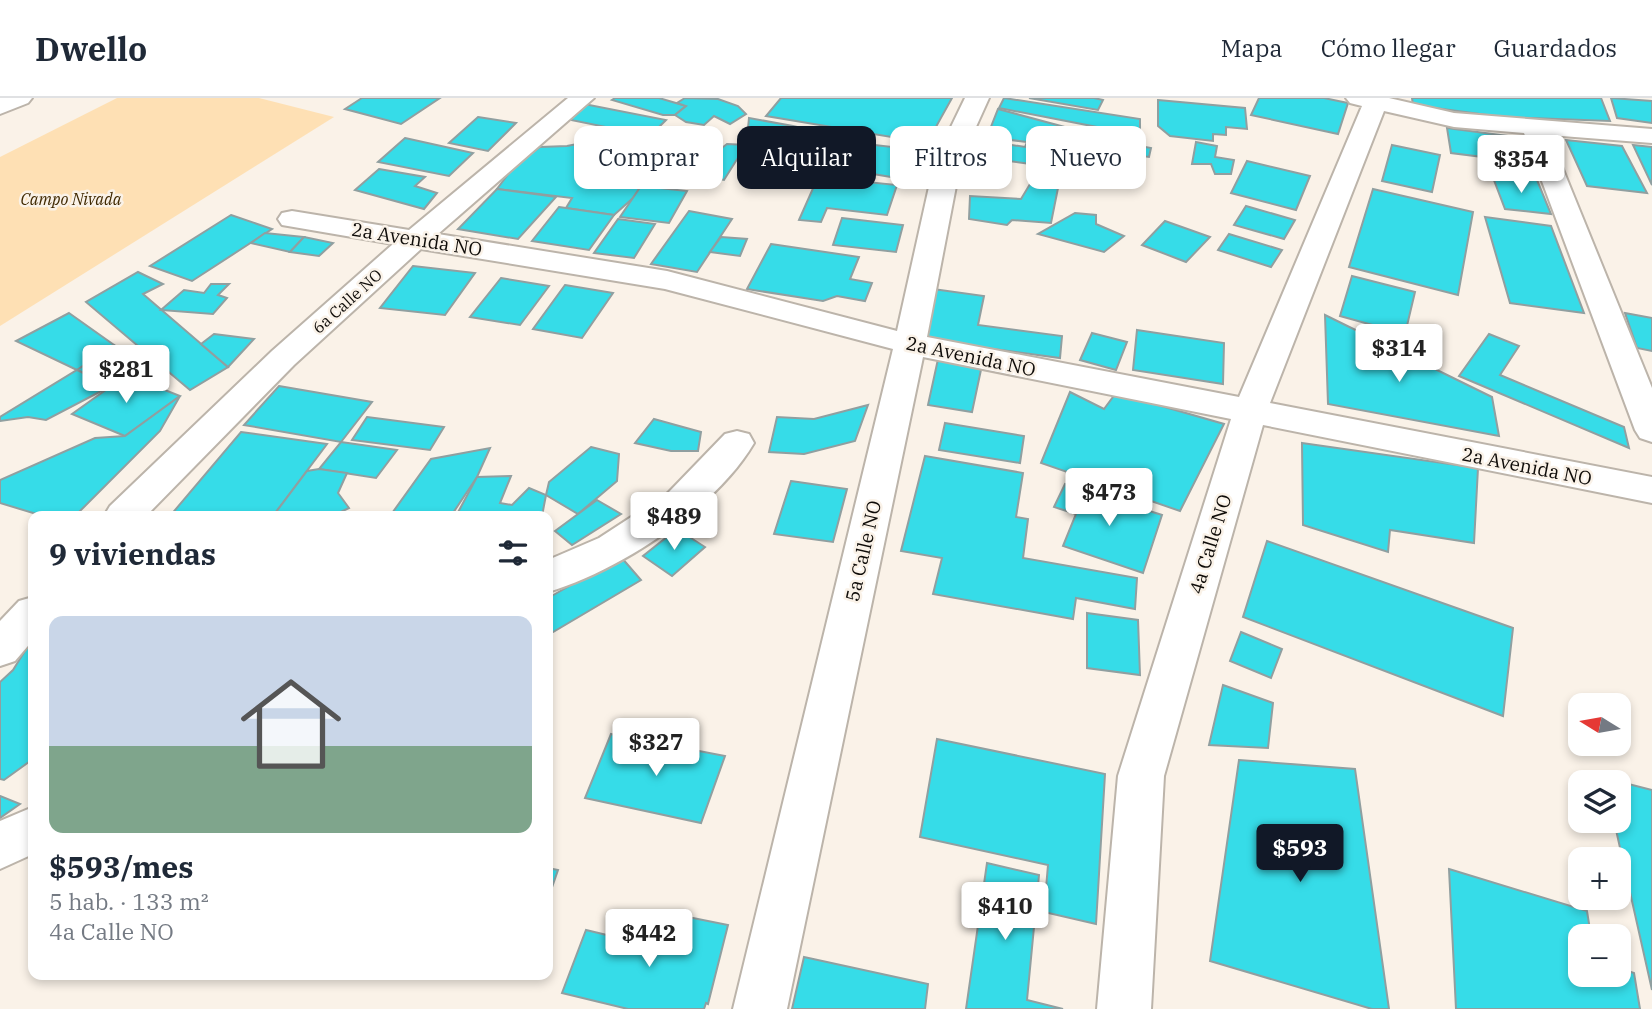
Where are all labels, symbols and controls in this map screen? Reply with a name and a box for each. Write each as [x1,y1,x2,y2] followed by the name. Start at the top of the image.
[35,27,147,70] text: Dwello
[1221,32,1283,64] text: Mapa
[1321,32,1456,64] text: Cómo llegar
[1494,32,1617,64] text: Guardados
[574,126,723,189] chip: Comprar
[737,126,876,189] chip: Alquilar
[890,126,1012,189] chip: Filtros
[1026,126,1146,189] chip: Nuevo
[1480,136,1562,195] pin: $354
[1493,143,1549,173] text: $354
[21,189,122,209] park label: Campo Nivada
[350,217,484,261] street label: 2a Avenida NO
[308,265,386,337] street label: 6a Calle NO
[1358,324,1440,384] pin: $314
[904,331,1038,381] street label: 2a Avenida NO
[1371,332,1427,362] text: $314
[85,345,167,405] pin: $281
[98,353,154,383] text: $281
[1460,442,1594,490] street label: 2a Avenida NO
[1068,468,1150,528] pin: $473
[1081,476,1137,506] text: $473
[1183,491,1237,597] street label: 4a Calle NO
[633,492,715,552] pin: $489
[840,498,886,604] street label: 5a Calle NO
[646,500,702,530] text: $489
[49,534,216,573] text: 9 viviendas
[494,534,532,572] icon: filters
[228,661,354,787] icon: home
[1568,693,1631,756] north arrow
[1568,693,1631,987] map controls
[615,718,697,778] pin: $327
[628,726,684,756] text: $327
[1568,770,1631,833] button: layers
[1259,824,1341,884] pin: $593
[1272,832,1328,862] text: $593
[49,847,194,886] text: $593/mes
[1568,847,1631,910] button: +
[964,882,1046,942] pin: $410
[49,886,209,916] text: 5 hab. · 133 m²
[977,890,1033,920] text: $410
[608,910,690,969] pin: $442
[49,916,174,946] text: 4a Calle NO
[621,917,677,947] text: $442
[1568,924,1631,987] button: −

